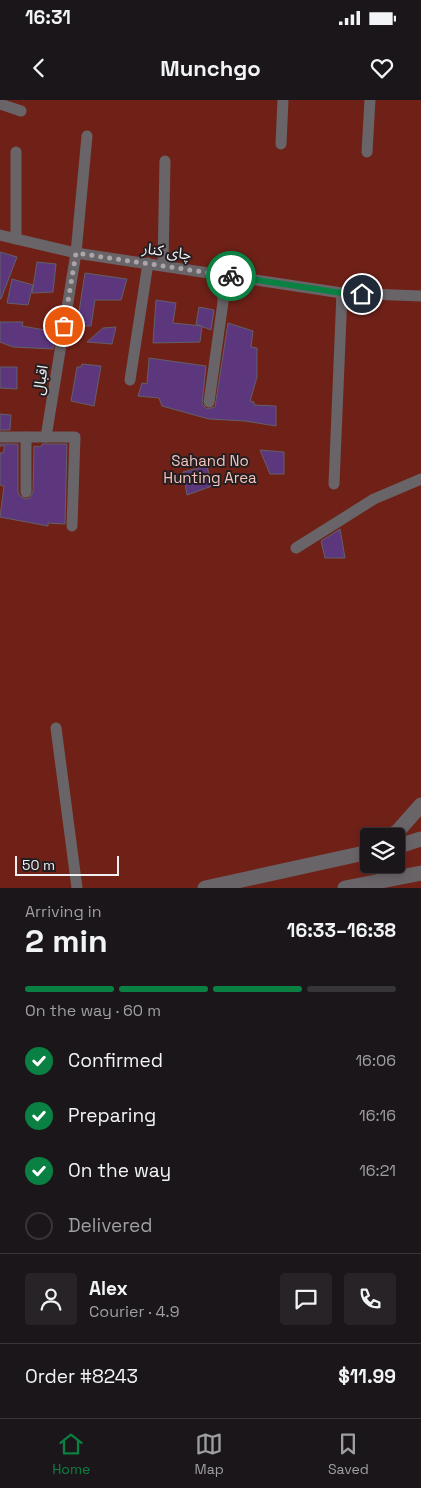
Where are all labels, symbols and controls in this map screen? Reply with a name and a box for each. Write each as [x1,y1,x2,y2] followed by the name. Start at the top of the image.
[25,5,71,30] text: 16:31
[25,54,53,82] icon: back
[160,54,261,82] text: Munchgo
[368,54,396,82] icon: heart
[140,238,193,265] street label: چای کنار
[206,251,256,301] courier
[217,262,245,290] icon: bike
[341,273,383,315] pin
[348,280,376,308] icon: home
[43,305,85,347] pin
[50,312,78,340] icon: bag
[28,364,52,396] street label: اقبال
[163,451,257,487] park label: Sahand No Hunting Area
[360,828,405,873] map controls
[360,828,405,873] button: layers
[15,853,119,876] scale bar
[22,856,55,874] text: 50 m
[25,901,102,922] text: Arriving in
[287,918,396,943] text: 16:33–16:38
[25,921,108,961] text: 2 min
[25,1000,161,1021] text: On the way · 60 m
[25,1047,53,1075] icon: check
[68,1048,163,1073] text: Confirmed
[355,1050,396,1071] text: 16:06
[25,1102,53,1130] icon: check
[68,1103,156,1128] text: Preparing
[359,1105,396,1126] text: 16:16
[25,1157,53,1185] icon: check
[68,1158,171,1183] text: On the way
[359,1160,396,1181] text: 16:21
[68,1213,153,1238] text: Delivered
[25,1273,77,1325] button: person
[280,1273,332,1325] button: chat
[344,1273,396,1325] button: phone
[89,1276,128,1301] text: Alex
[89,1301,179,1322] text: Courier · 4.9
[25,1364,138,1389] text: Order #8243
[338,1364,396,1389] text: $11.99
[52,1430,90,1478] tab: Home
[195,1430,224,1478] tab: Map
[328,1430,369,1478] tab: Saved

